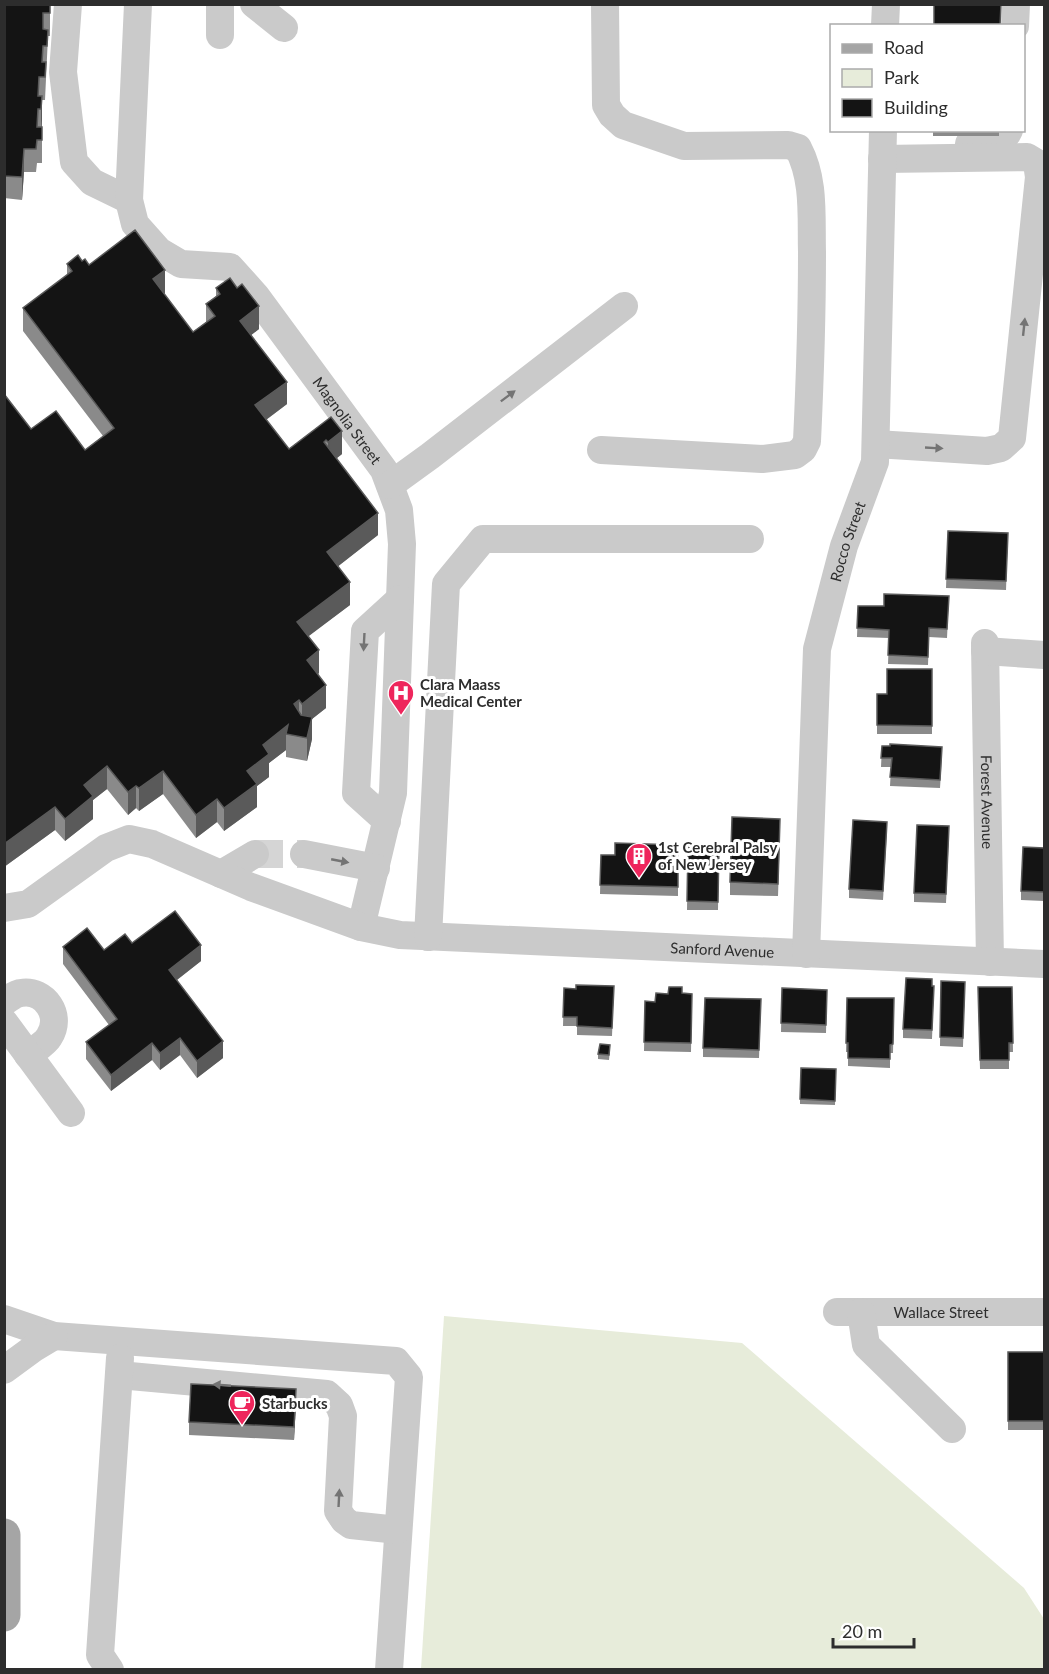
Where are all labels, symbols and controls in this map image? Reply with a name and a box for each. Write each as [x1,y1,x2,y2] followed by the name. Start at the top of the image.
[830,24,1025,132] legend
[884,36,924,58] text: Road
[884,66,920,88] text: Park
[884,96,948,118] text: Building
[1019,317,1029,336] one-way arrow
[309,373,386,468] street label: Magnolia Street
[500,390,516,403] one-way arrow
[925,443,944,452] one-way arrow
[826,498,869,583] street label: Rocco Street
[360,632,369,651] one-way arrow
[420,675,522,710] place label: Clara Maass Medical Center
[386,678,416,716] hospital icon: Clara Maass Medical Center
[978,755,997,849] street label: Forest Avenue
[658,838,778,873] place label: 1st Cerebral Palsy of New Jersey
[624,841,654,879] building icon: 1st Cerebral Palsy of New Jersey
[331,857,350,866] one-way arrow
[670,938,775,961] street label: Sanford Avenue
[893,1303,989,1321] street label: Wallace Street
[212,1380,231,1390] one-way arrow
[227,1388,257,1426] cafe icon: Starbucks
[262,1394,328,1412] place label: Starbucks
[334,1489,343,1508] one-way arrow
[833,1611,914,1649] scale bar
[842,1620,882,1642] text: 20 m

